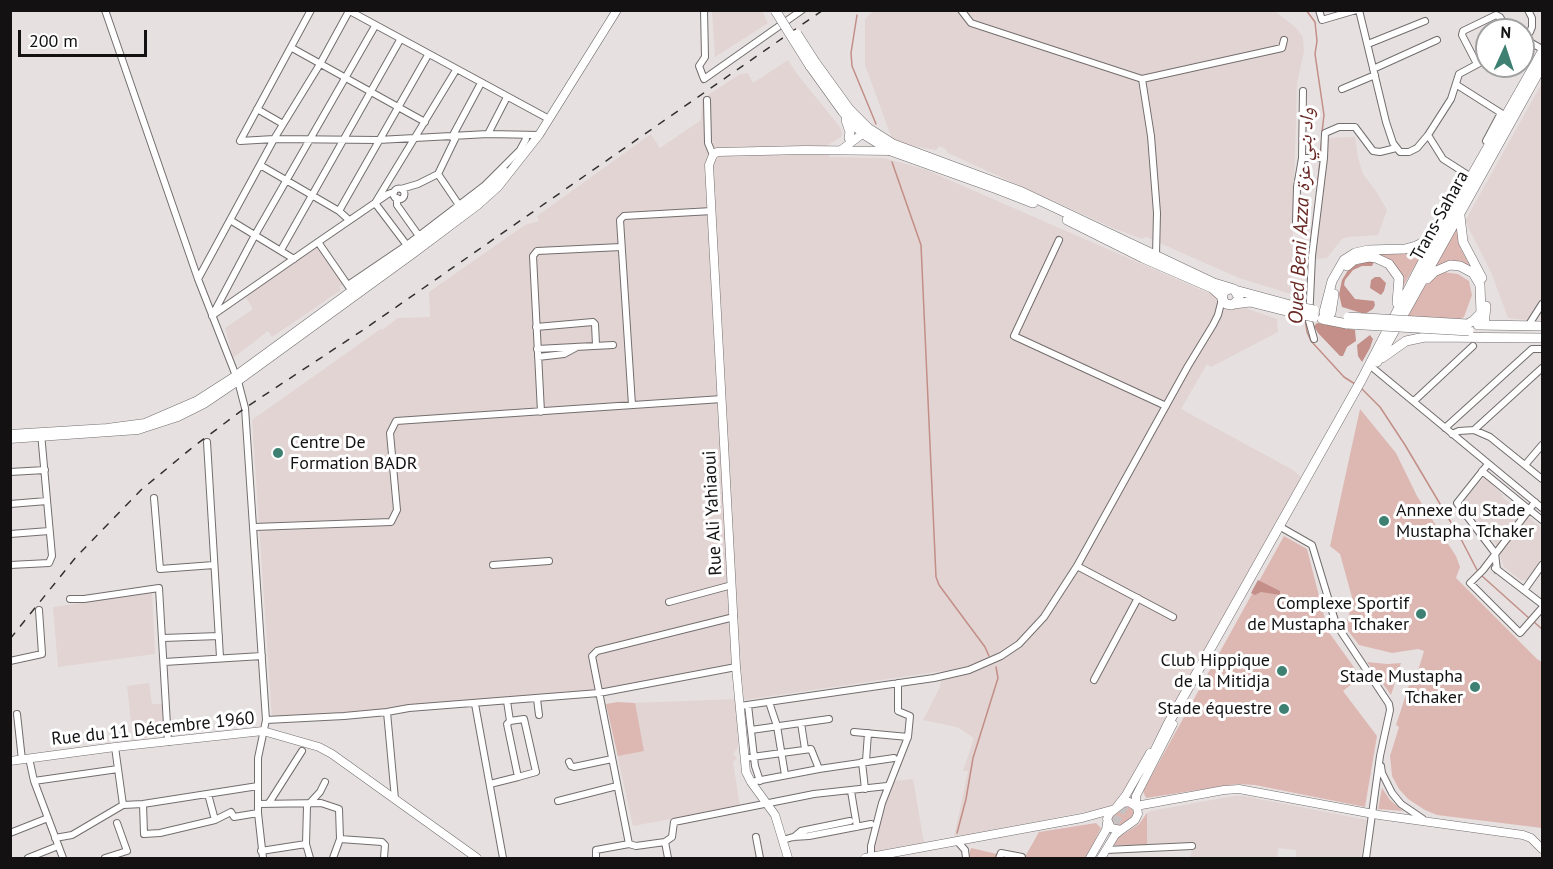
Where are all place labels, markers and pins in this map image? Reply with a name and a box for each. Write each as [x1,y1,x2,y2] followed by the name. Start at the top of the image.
[290,432,417,474] place label: Centre De Formation BADR
[271,446,285,460] marker: Centre De Formation BADR
[1396,500,1534,542] place label: Annexe du Stade Mustapha Tchaker
[1377,514,1391,528] marker: Annexe du Stade Mustapha Tchaker
[1247,593,1409,636] place label: Complexe Sportif de Mustapha Tchaker
[1414,607,1428,621] marker: Complexe Sportif de Mustapha Tchaker
[1161,650,1270,692] place label: Club Hippique de la Mitidja
[1275,664,1289,678] marker: Club Hippique de la Mitidja
[1340,666,1463,708] place label: Stade Mustapha Tchaker
[1468,680,1482,694] marker: Stade Mustapha Tchaker
[1157,698,1272,720] place label: Stade équestre
[1277,702,1291,716] marker: Stade équestre

